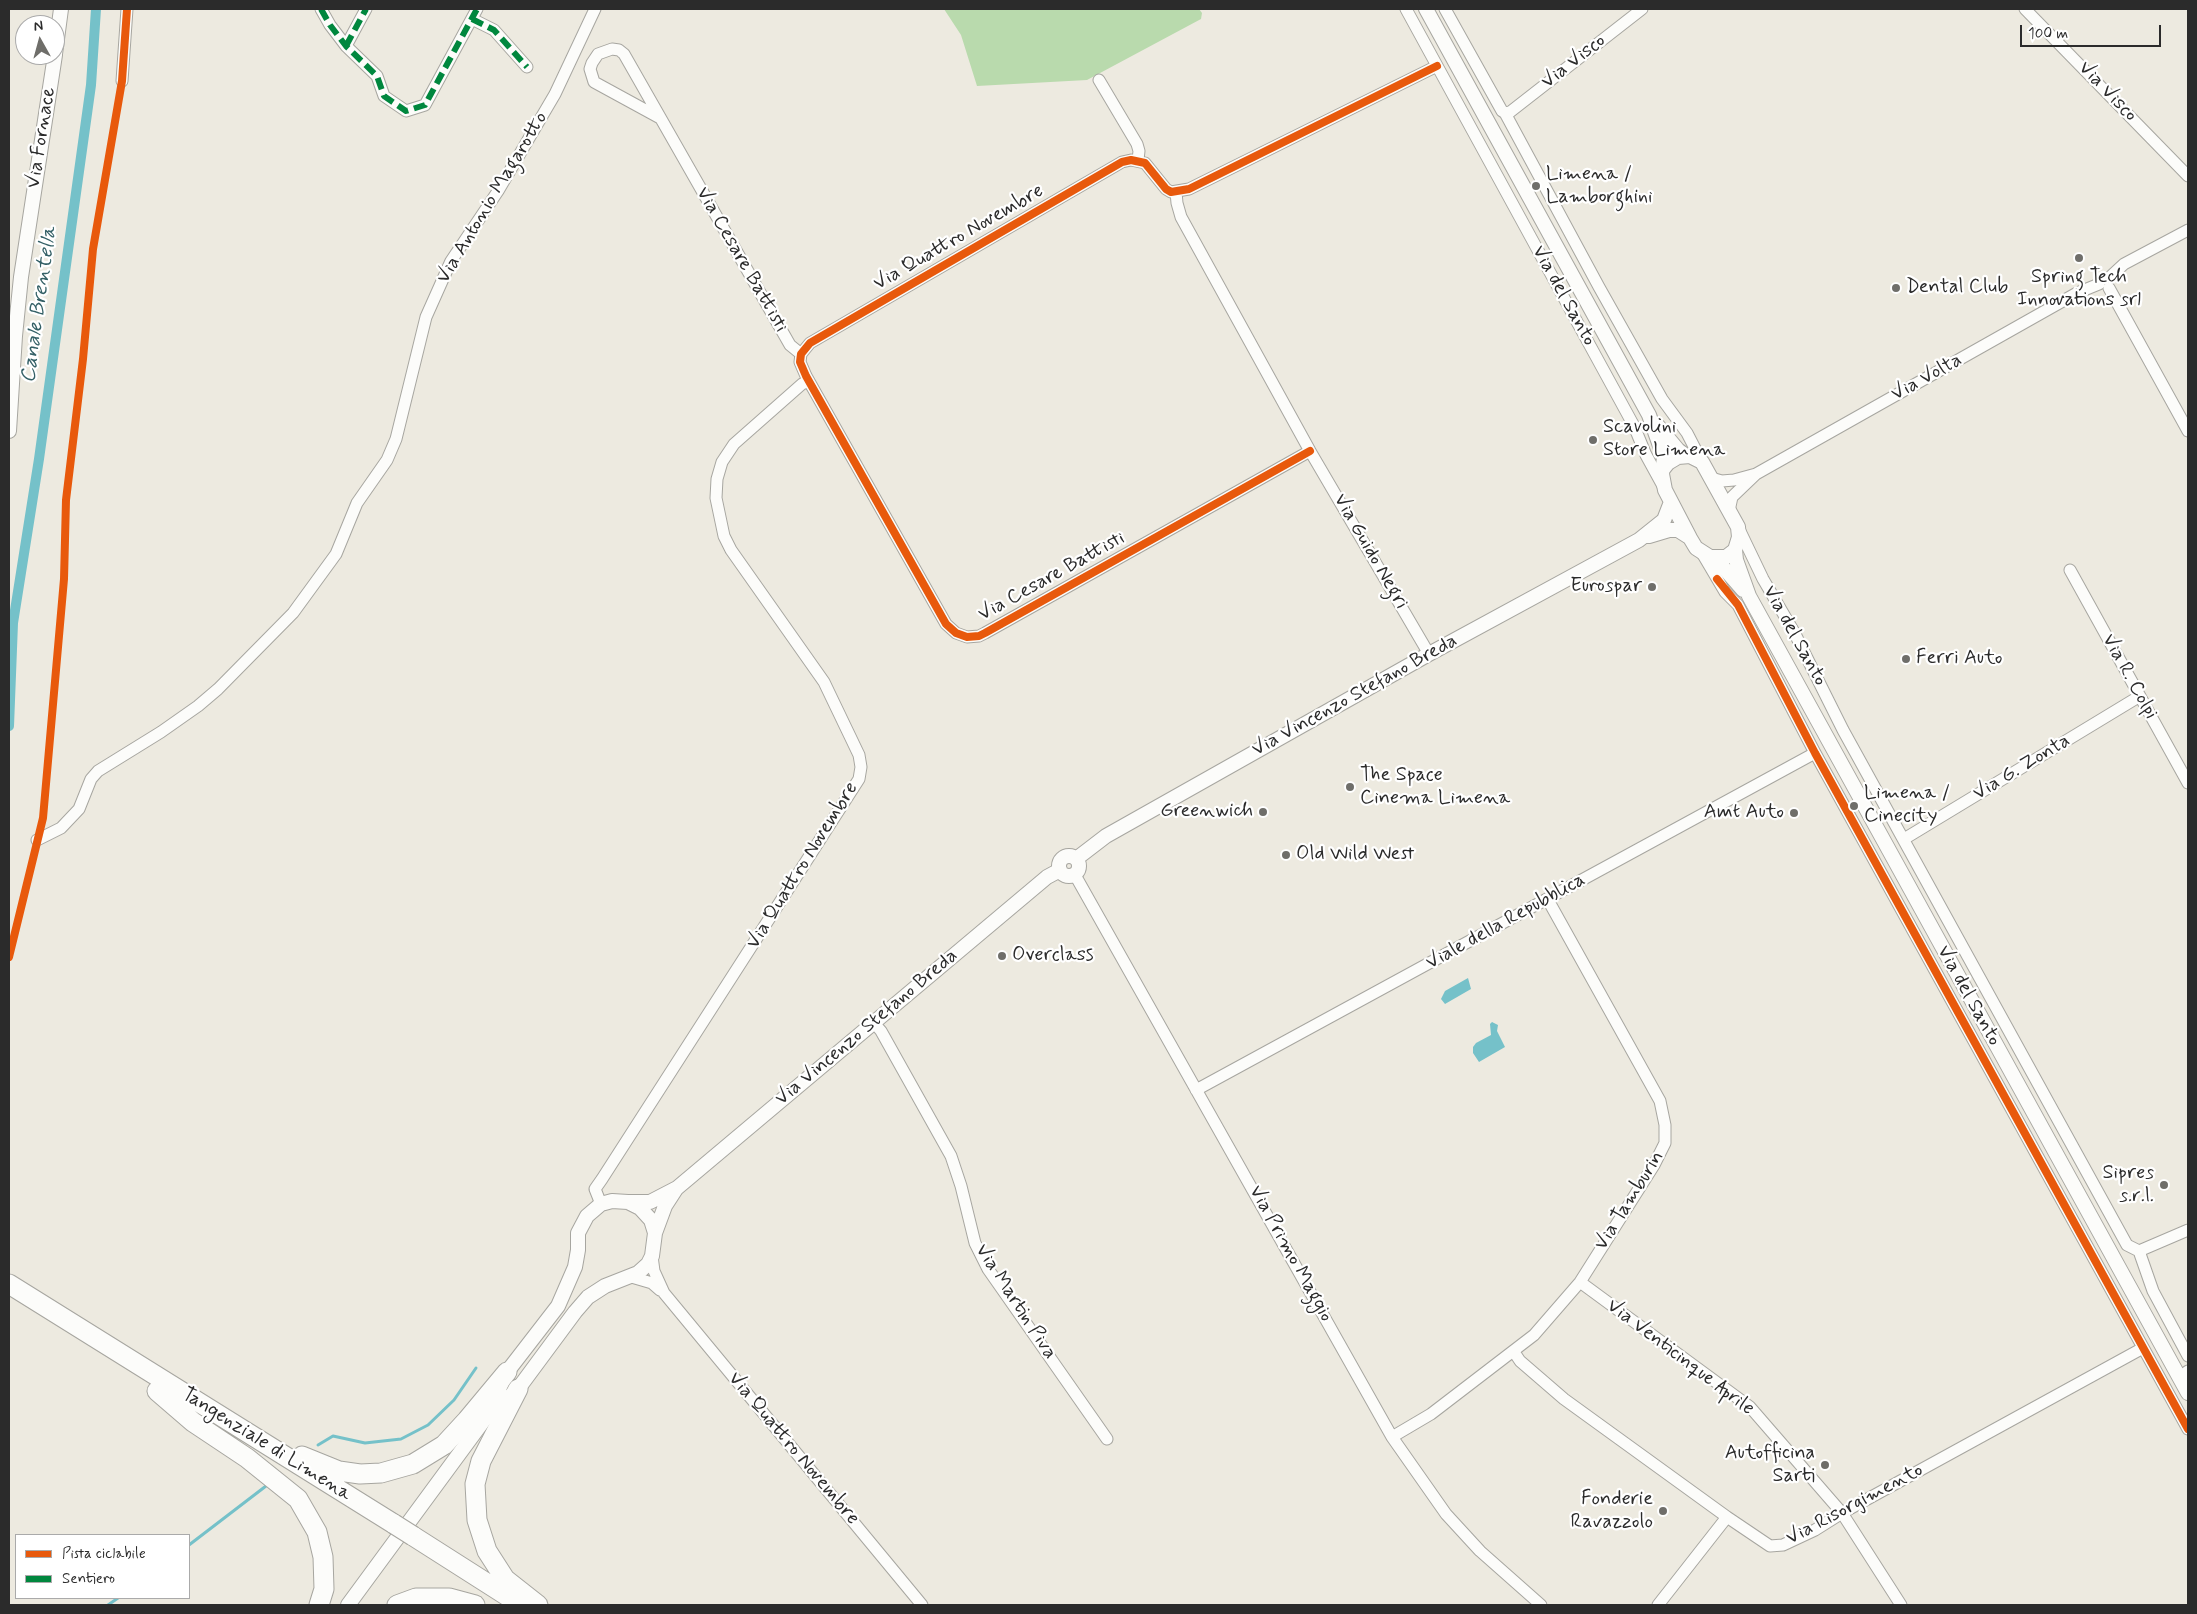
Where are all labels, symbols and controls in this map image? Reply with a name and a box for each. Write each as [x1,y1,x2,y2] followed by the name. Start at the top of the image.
[15,15,65,65] north arrow
[2022,15,2163,47] scale bar
[33,17,44,36] text: N
[2028,24,2068,44] text: 100 m
[1537,29,1611,95] street label: Via Visco
[2072,57,2142,127] street label: Via Visco
[22,86,62,190] street label: Via Fornace
[432,108,554,288] street label: Via Antonio Magarotto
[1546,163,1653,210] place label: Limena / Lamborghini
[870,180,1048,296] street label: Via Quattro Novembre
[1530,180,1542,192] marker: Limena / Lamborghini
[690,183,792,337] street label: Via Cesare Battisti
[17,225,63,385] water label: Canale Brentella
[1526,242,1600,350] street label: Via del Santo
[2073,252,2085,264] marker: Spring Tech Innovations srl
[2017,266,2141,313] place label: Spring Tech Innovations srl
[1906,276,2008,300] place label: Dental Club
[1890,282,1902,294] marker: Dental Club
[1887,349,1967,407] street label: Via Volta
[1603,416,1725,463] place label: Scavolini Store Limena
[1587,434,1599,446] marker: Scavolini Store Limena
[1327,490,1413,614] street label: Via Guido Negri
[975,527,1129,627] street label: Via Cesare Battisti
[1570,575,1642,599] place label: Eurospar
[1646,581,1658,593] marker: Eurospar
[1757,582,1831,690] street label: Via del Santo
[1248,630,1462,762] street label: Via Vincenzo Stefano Breda
[2096,630,2162,724] street label: Via R. Colpi
[1916,647,2002,671] place label: Ferri Auto
[1900,653,1912,665] marker: Ferri Auto
[1969,730,2075,806] street label: Via G. Zonta
[1360,764,1510,811] place label: The Space Cinema Limena
[742,778,864,954] street label: Via Quattro Novembre
[1344,781,1356,793] marker: The Space Cinema Limena
[1864,782,1950,829] place label: Limena / Cinecity
[1160,800,1253,824] place label: Greenwich
[1848,800,1860,812] marker: Limena / Cinecity
[1704,801,1784,825] place label: Amt Auto
[1257,806,1269,818] marker: Greenwich
[1788,807,1800,819] marker: Amt Auto
[1296,843,1414,867] place label: Old Wild West
[1280,849,1292,861] marker: Old Wild West
[1422,868,1590,976] street label: Viale della Repubblica
[1931,942,2005,1050] street label: Via del Santo
[1012,944,1094,968] place label: Overclass
[771,945,963,1111] street label: Via Vincenzo Stefano Breda
[996,950,1008,962] marker: Overclass
[1590,1147,1670,1255] street label: Via Tamburin
[2102,1162,2154,1209] place label: Sipres s.r.l.
[2158,1179,2170,1191] marker: Sipres s.r.l.
[1243,1182,1337,1326] street label: Via Primo Maggio
[969,1240,1061,1364] street label: Via Martin Piva
[1601,1295,1759,1421] street label: Via Venticinque Aprile
[722,1368,864,1530] street label: Via Quattro Novembre
[177,1383,355,1507] street label: Tangenziale di Limena
[1725,1442,1815,1489] place label: Autofficina Sarti
[1783,1459,1927,1551] street label: Via Risorgimento
[1819,1459,1831,1471] marker: Autofficina Sarti
[1571,1488,1653,1535] place label: Fonderie Ravazzolo
[1657,1505,1669,1517] marker: Fonderie Ravazzolo
[15,1534,190,1599] legend
[62,1544,146,1564] text: Pista ciclabile
[62,1569,115,1589] text: Sentiero

